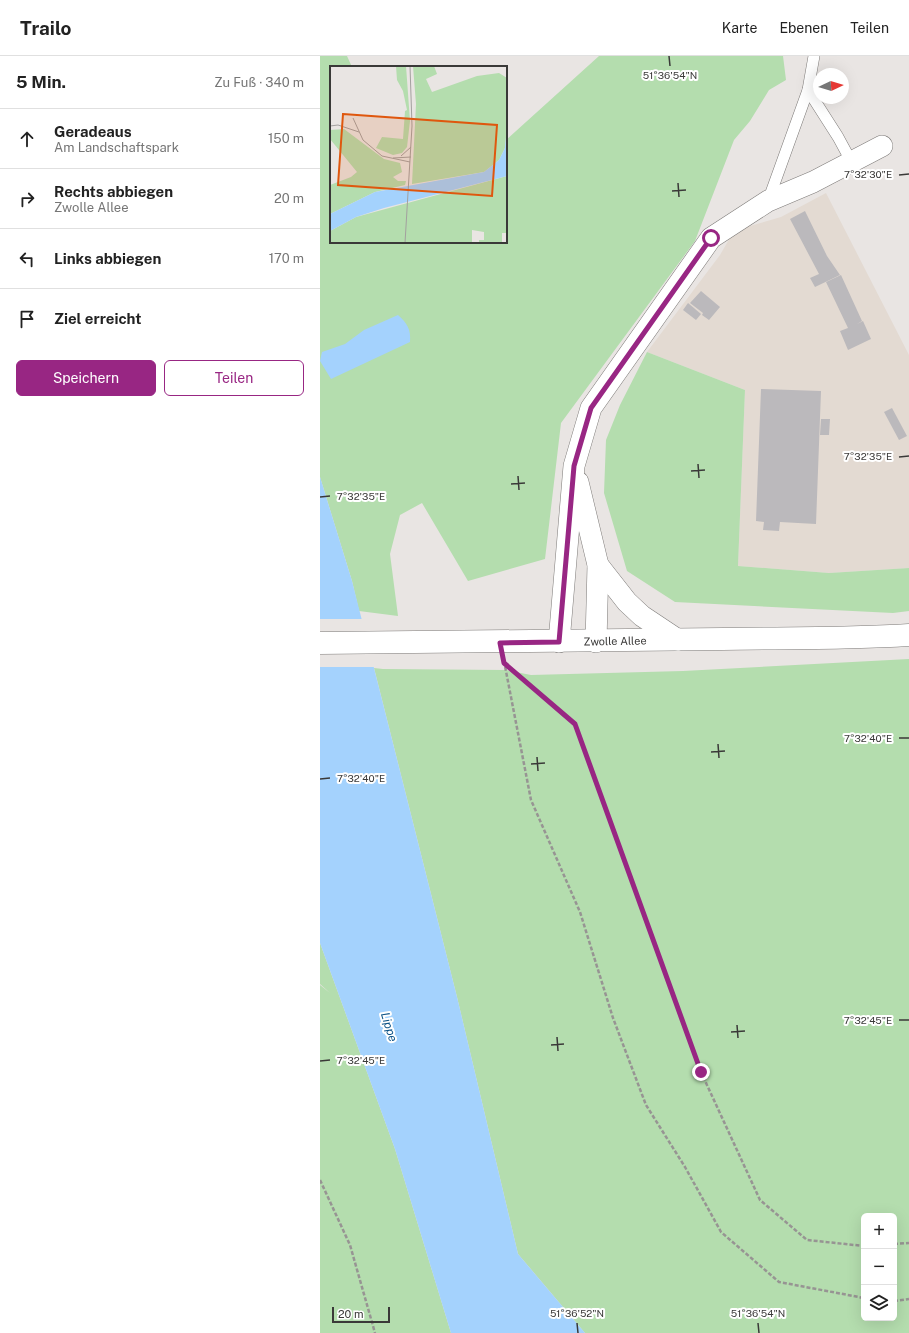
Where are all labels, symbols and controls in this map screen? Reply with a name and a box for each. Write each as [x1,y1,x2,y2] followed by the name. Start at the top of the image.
[20,17,72,39] text: Trailo
[722,20,757,36] text: Karte
[779,20,828,36] text: Ebenen
[850,20,889,36] text: Teilen
[330,66,507,243] inset map
[813,68,849,104] north arrow
[643,69,697,81] text: 51°36'54"N
[16,72,66,92] text: 5 Min.
[214,75,304,90] text: Zu Fuß · 340 m
[54,123,132,140] text: Geradeaus
[16,128,38,150] icon: ahead
[268,131,304,146] text: 150 m
[54,140,179,155] text: Am Landschaftspark
[844,168,892,180] text: 7°32'30"E
[54,183,173,200] text: Rechts abbiegen
[16,188,38,210] icon: right
[274,191,304,206] text: 20 m
[54,200,129,215] text: Zwolle Allee
[702,229,720,247] route start
[16,248,38,270] icon: left
[54,250,161,267] text: Links abbiegen
[269,251,304,266] text: 170 m
[16,308,38,330] icon: arrive
[54,310,141,327] text: Ziel erreicht
[16,360,156,396] button: Speichern
[164,360,304,396] button: Teilen
[844,450,892,462] text: 7°32'35"E
[337,490,385,502] text: 7°32'35"E
[583,634,647,648] street label: Zwolle Allee
[844,732,892,744] text: 7°32'40"E
[337,772,385,784] text: 7°32'40"E
[378,1011,400,1044] water label: Lippe
[844,1014,892,1026] text: 7°32'45"E
[337,1054,385,1066] text: 7°32'45"E
[692,1063,710,1081] route end
[861,1213,897,1321] map controls
[861,1213,897,1249] button: +
[861,1249,897,1285] button: −
[861,1285,897,1321] button: layers
[332,1305,390,1324] scale bar
[550,1307,604,1319] text: 51°36'52"N
[731,1307,785,1319] text: 51°36'54"N
[338,1308,363,1320] text: 20 m

